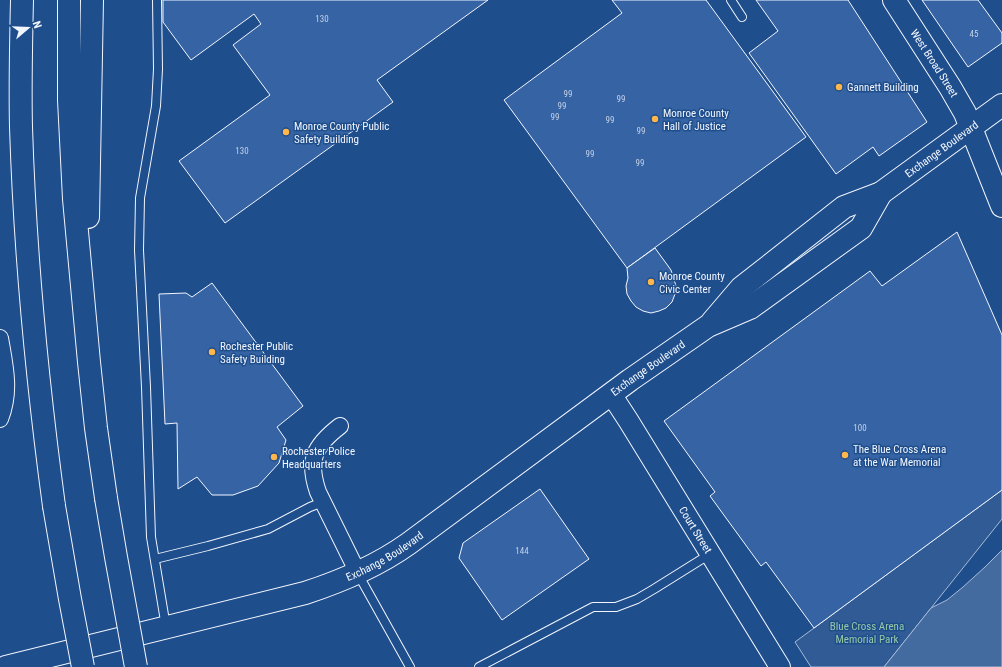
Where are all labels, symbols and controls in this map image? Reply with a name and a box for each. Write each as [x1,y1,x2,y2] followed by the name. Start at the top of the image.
[8,8,48,48] north arrow
[315,14,329,24] house number: 130
[30,20,44,30] text: N
[908,27,961,99] street label: West Broad Street
[970,29,979,39] house number: 45
[847,81,919,94] place label: Gannett Building
[834,82,844,92] marker: Gannett Building
[564,89,572,99] house number: 99
[617,94,625,104] house number: 99
[558,101,566,111] house number: 99
[663,107,729,133] place label: Monroe County Hall of Justice
[551,112,559,122] house number: 99
[650,114,660,124] marker: Monroe County Hall of Justice
[606,115,614,125] house number: 99
[902,118,981,180] street label: Exchange Boulevard
[294,120,389,146] place label: Monroe County Public Safety Building
[637,126,645,136] house number: 99
[281,127,291,137] marker: Monroe County Public Safety Building
[235,146,249,156] house number: 130
[586,149,594,159] house number: 99
[636,158,644,168] house number: 99
[659,270,725,296] place label: Monroe County Civic Center
[646,277,656,287] marker: Monroe County Civic Center
[608,338,687,398] street label: Exchange Boulevard
[220,340,293,366] place label: Rochester Public Safety Building
[207,347,217,357] marker: Rochester Public Safety Building
[853,423,867,433] house number: 100
[853,443,946,469] place label: The Blue Cross Arena at the War Memorial
[282,445,355,471] place label: Rochester Police Headquarters
[840,450,850,460] marker: The Blue Cross Arena at the War Memorial
[269,452,279,462] marker: Rochester Police Headquarters
[676,504,715,556] street label: Court Street
[344,529,426,584] street label: Exchange Boulevard
[515,546,529,556] house number: 144
[830,620,904,646] park label: Blue Cross Arena Memorial Park

